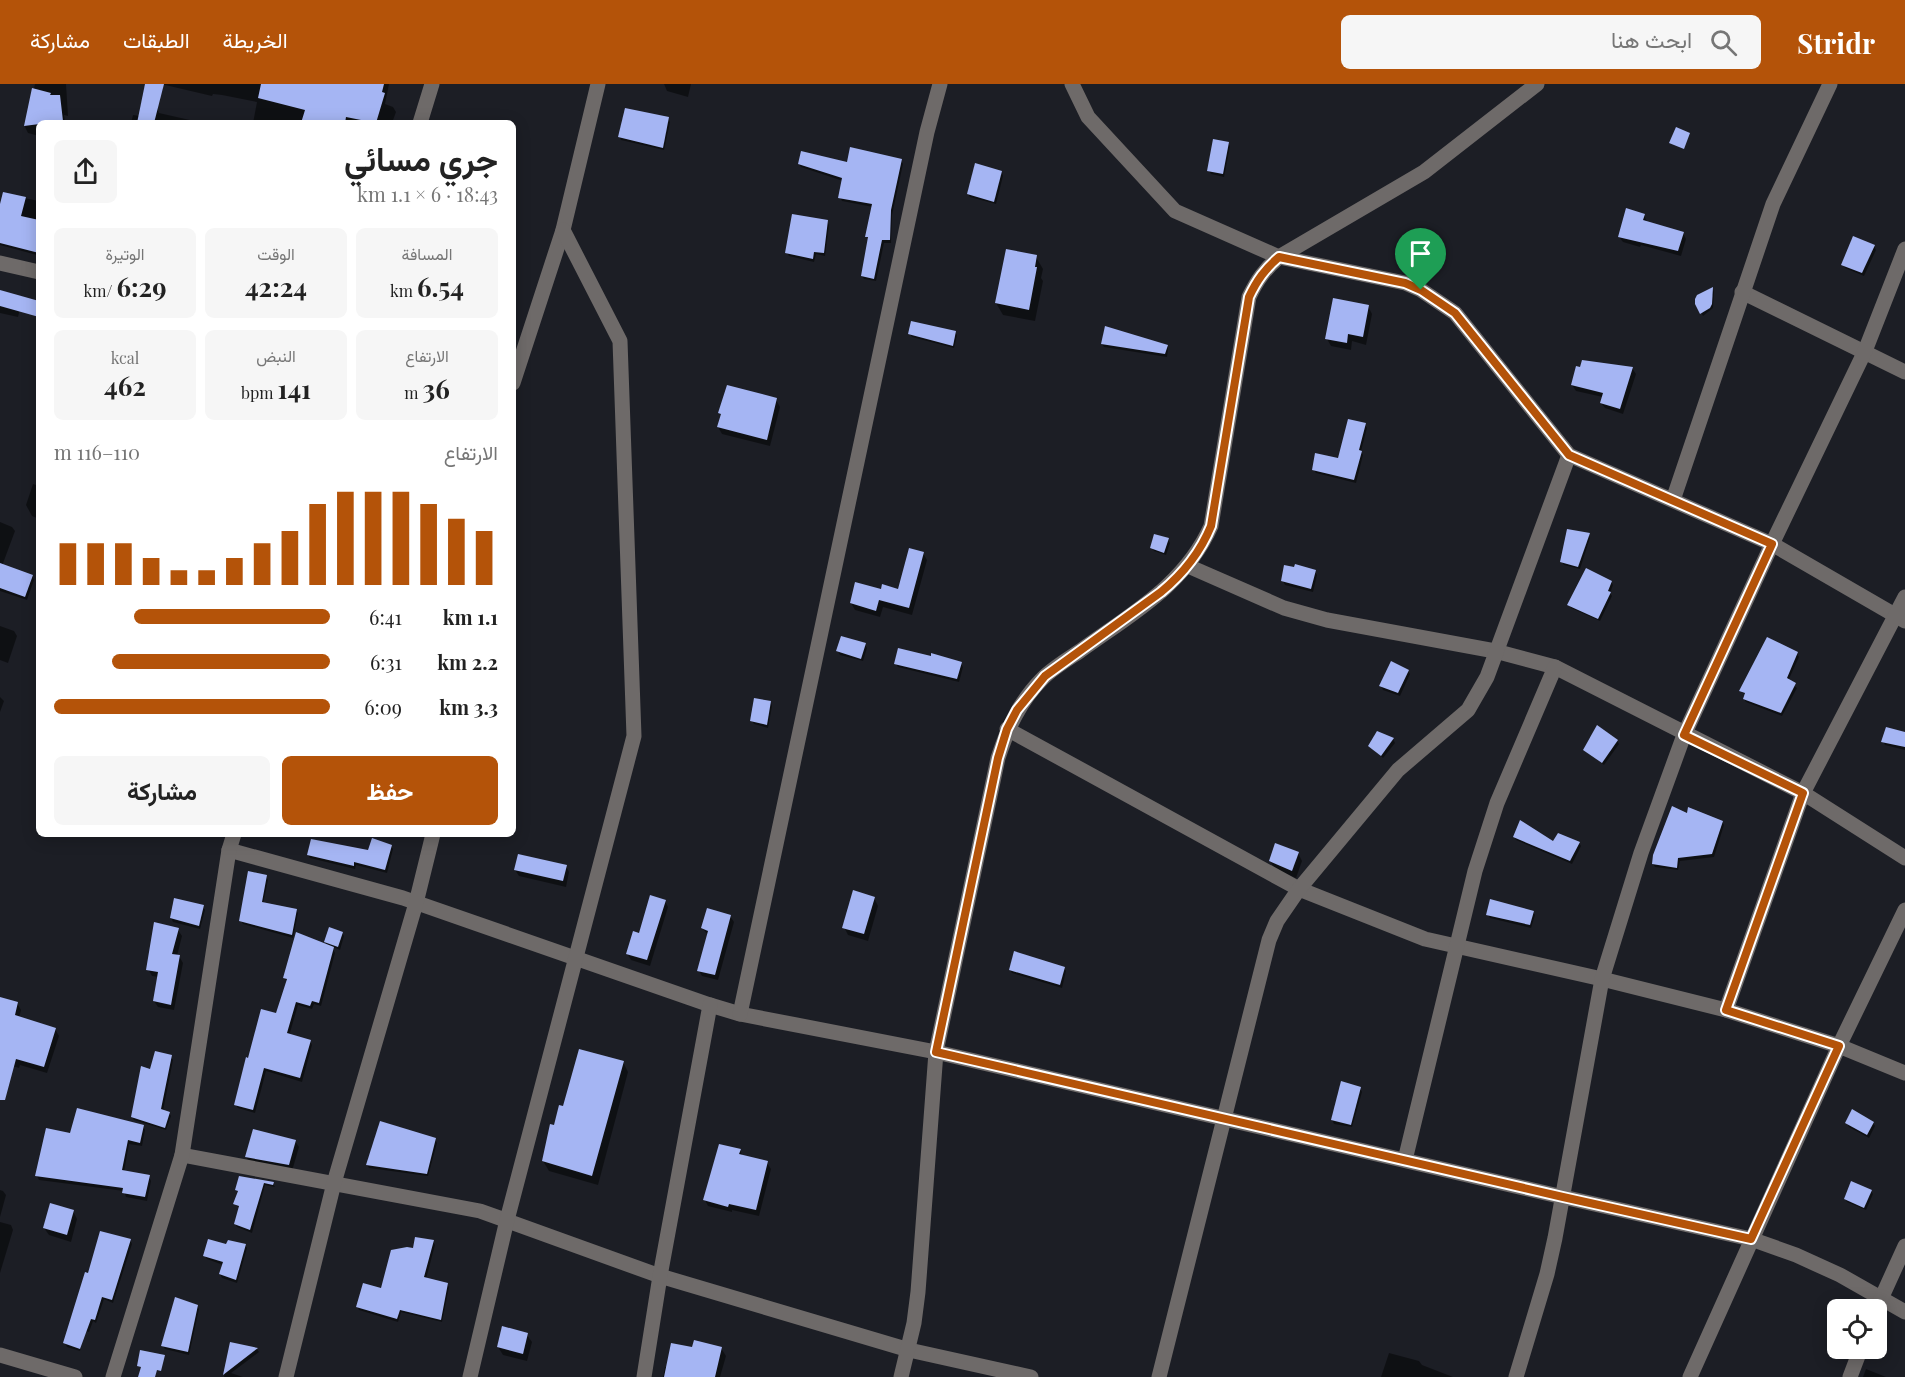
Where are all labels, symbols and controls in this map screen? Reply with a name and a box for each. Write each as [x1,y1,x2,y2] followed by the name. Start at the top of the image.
[1341,15,1761,69] search box
[1611,24,1692,54] text: ابحث هنا
[1797,24,1875,61] text: Stridr
[30,25,90,53] text: مشاركة
[123,25,190,53] text: الطبقات
[223,25,288,53] text: الخريطة
[1707,26,1740,59] icon: search
[344,135,498,179] text: جري مسائي
[54,140,117,203] button: share
[357,180,498,207] text: 18:43 · 6 × 1.1 km
[1395,228,1446,290] pin
[1404,237,1437,270] icon: arrive
[105,243,145,264] text: الوتيرة
[257,243,295,264] text: الوقت
[402,243,452,264] text: المسافة
[116,269,167,304] text: 6:29
[245,269,307,304] text: 42:24
[417,269,464,304] text: 6.54
[83,280,116,301] text: /km
[390,280,417,301] text: km
[256,345,296,366] text: النبض
[405,345,449,366] text: الارتفاع
[111,347,139,368] text: kcal
[104,368,146,403] text: 462
[277,371,311,406] text: 141
[422,371,450,406] text: 36
[241,382,277,403] text: bpm
[404,382,422,403] text: m
[54,438,140,465] text: 110–116 m
[444,438,498,465] text: الارتفاع
[369,603,402,630] text: 6:41
[443,603,498,630] text: 1.1 km
[370,648,402,675] text: 6:31
[437,648,498,675] text: 2.2 km
[364,693,402,720] text: 6:09
[439,693,498,720] text: 3.3 km
[54,756,270,825] button: مشاركة
[282,756,498,825] button: حفظ
[1827,1299,1887,1359] map controls
[1827,1299,1887,1359] button: locate

